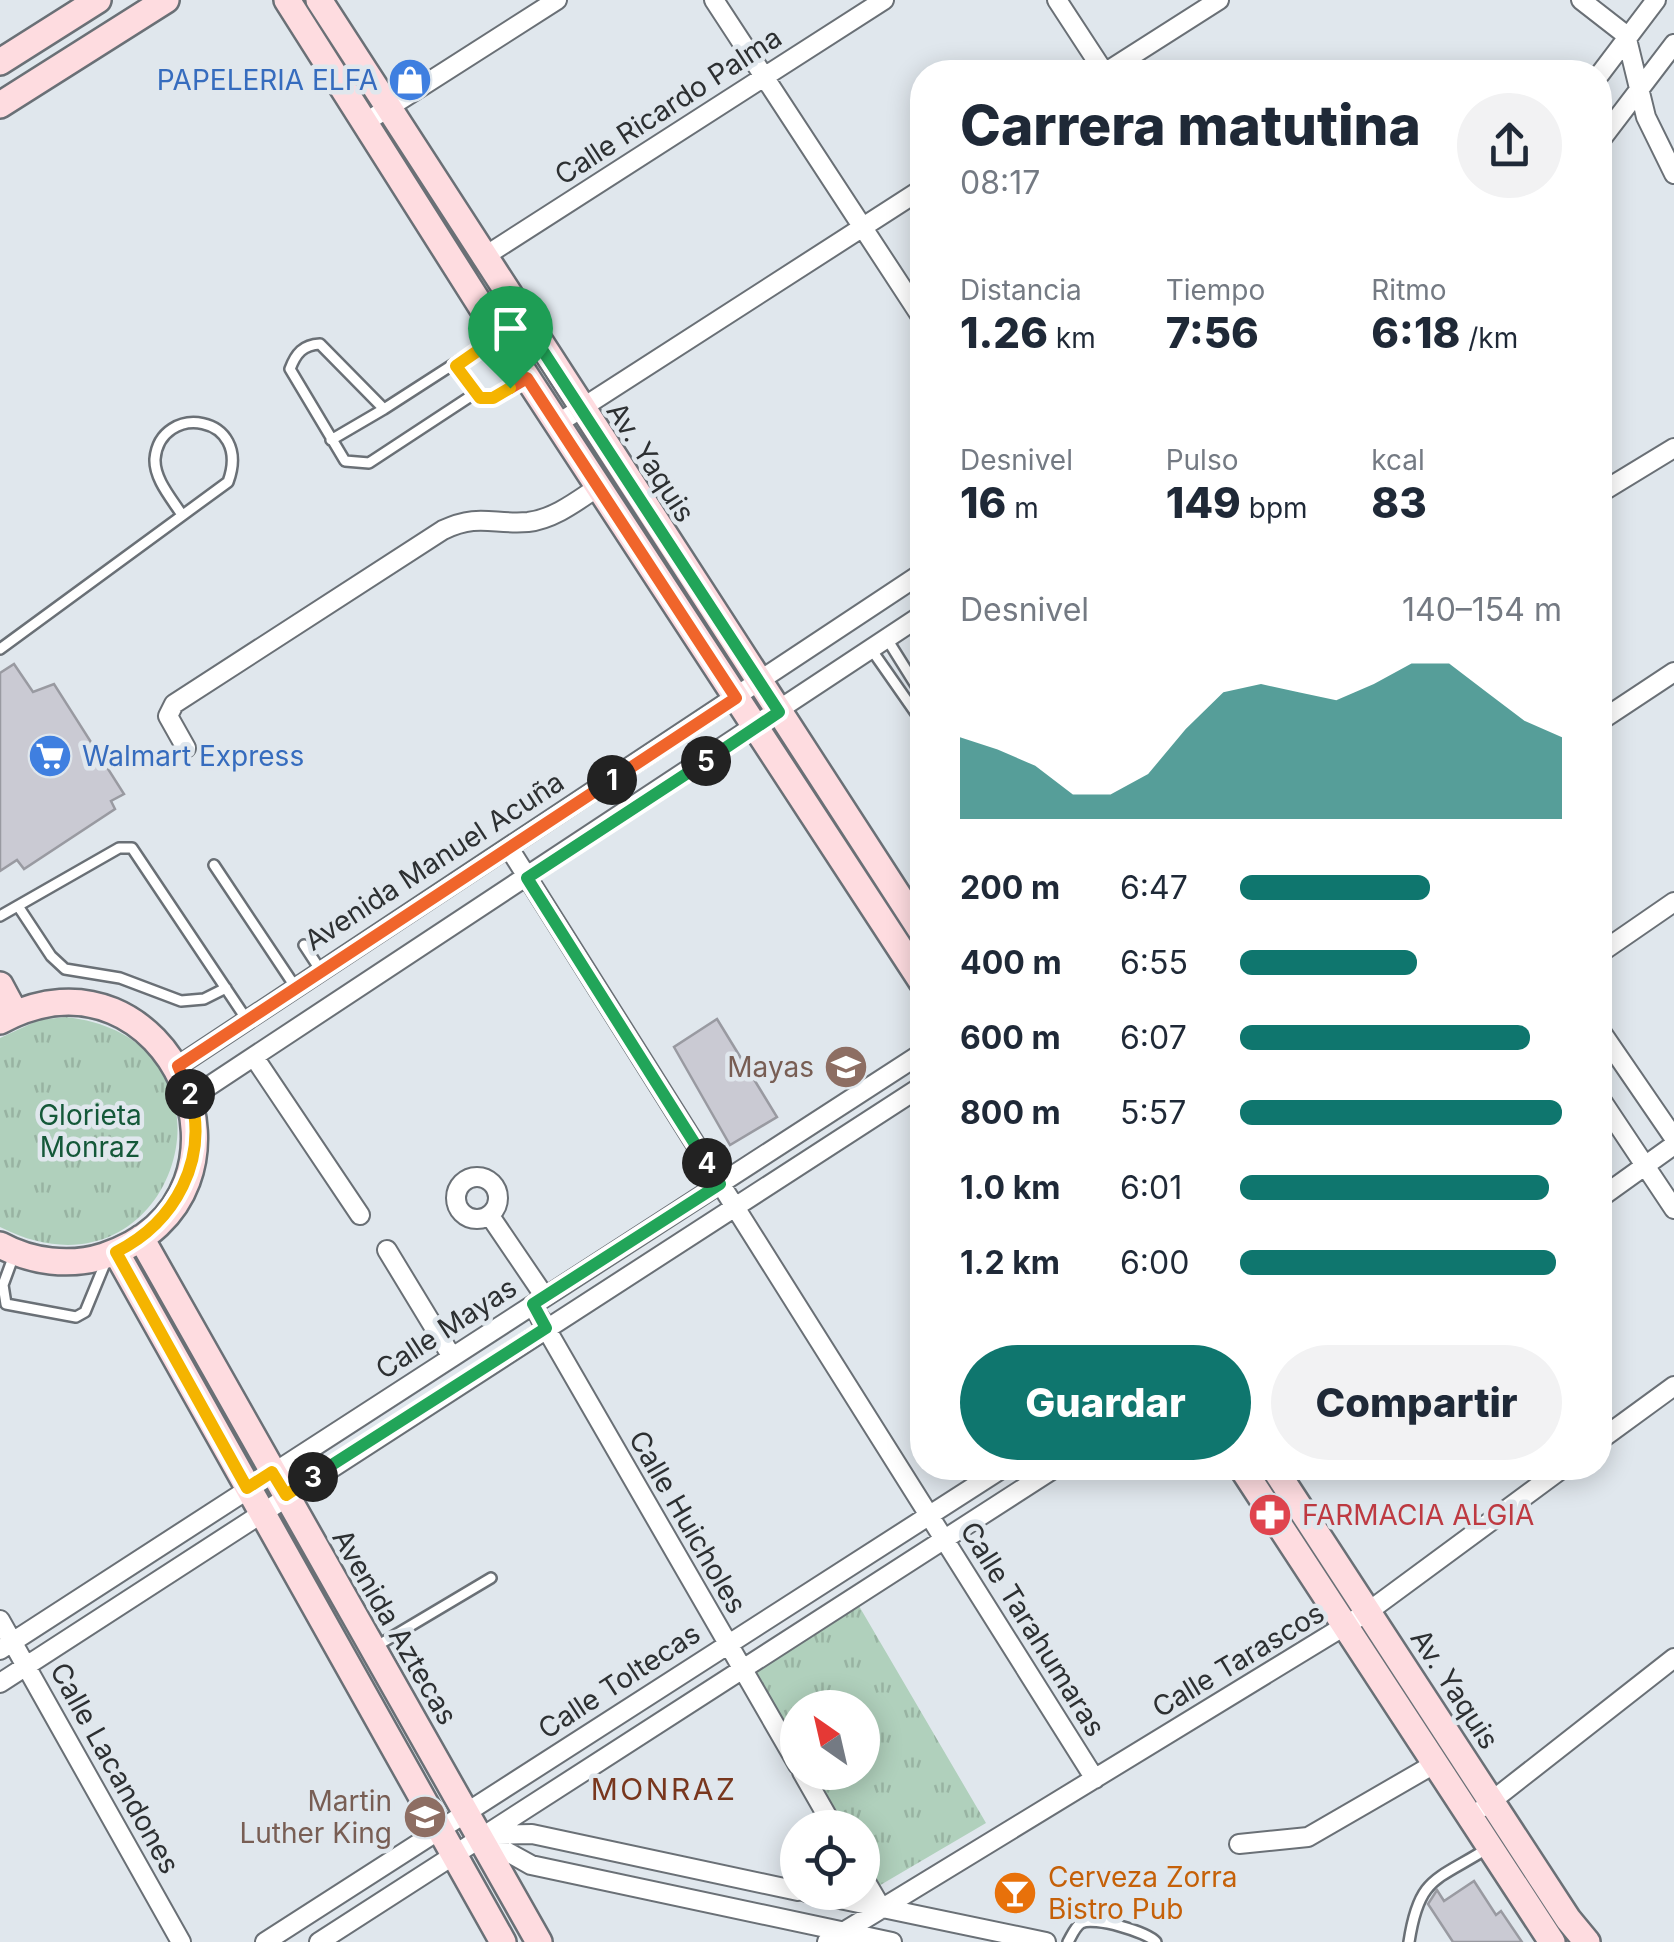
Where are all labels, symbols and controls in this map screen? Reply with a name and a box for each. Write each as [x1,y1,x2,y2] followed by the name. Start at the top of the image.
[548,20,788,192] street label: Calle Ricardo Palma
[387,57,433,103] shop icon: PAPELERIA ELFA
[157,63,378,97] place label: PAPELERIA ELFA
[960,92,1421,158] text: Carrera matutina
[1457,93,1562,198] button: share
[960,163,1040,202] text: 08:17
[960,273,1082,307] text: Distancia
[1166,273,1265,307] text: Tiempo
[1371,273,1447,307] text: Ritmo
[468,286,553,389] pin
[483,301,538,356] icon: arrive
[960,307,1048,358] text: 1.26
[1166,307,1259,358] text: 7:56
[1371,307,1460,358] text: 6:18
[1048,321,1096,355] text: km
[1460,321,1518,355] text: /km
[600,396,702,528] street label: Av. Yaquis
[960,443,1073,477] text: Desnivel
[1166,443,1238,477] text: Pulso
[1371,443,1425,477] text: kcal
[960,477,1006,528] text: 16
[1166,477,1241,528] text: 149
[1371,477,1427,528] text: 83
[1006,491,1039,525] text: m
[1241,491,1308,525] text: bpm
[960,590,1089,629] text: Desnivel
[1402,590,1562,629] text: 140–154 m
[27,733,73,779] supermarket icon: Walmart Express
[681,736,731,786] pin: 5
[82,739,304,773] place label: Walmart Express
[697,744,715,778] text: 5
[587,755,637,805] pin: 1
[606,763,618,797] text: 1
[298,764,570,958] street label: Avenida Manuel Acuña
[960,868,1060,907] text: 200 m
[1120,868,1188,907] text: 6:47
[960,943,1062,982] text: 400 m
[1120,943,1188,982] text: 6:55
[960,1018,1061,1057] text: 600 m
[1120,1018,1187,1057] text: 6:07
[823,1044,869,1090] school or university icon: Mayas
[727,1050,814,1084] place label: Mayas
[165,1069,215,1119] pin: 2
[181,1077,199,1111] text: 2
[960,1093,1061,1132] text: 800 m
[1120,1093,1186,1132] text: 5:57
[38,1098,142,1164] park label: Glorieta Monraz
[682,1138,732,1188] pin: 4
[698,1146,716,1180] text: 4
[960,1168,1060,1207] text: 1.0 km
[1120,1168,1182,1207] text: 6:01
[960,1243,1060,1282] text: 1.2 km
[1120,1243,1189,1282] text: 6:00
[369,1270,523,1386] street label: Calle Mayas
[960,1345,1251,1460] button: Guardar
[1271,1345,1562,1460] button: Compartir
[622,1425,754,1619] street label: Calle Huicholes
[288,1452,338,1502] pin: 3
[304,1460,322,1494] text: 3
[1247,1492,1293,1538] pharmacy icon: FARMACIA ALGIA
[1302,1498,1534,1532] place label: FARMACIA ALGIA
[953,1516,1113,1742] street label: Calle Tarahumaras
[325,1523,465,1731] street label: Avenida Aztecas
[1146,1595,1330,1725] street label: Calle Tarascos
[532,1616,706,1746] street label: Calle Toltecas
[1404,1623,1506,1755] street label: Av. Yaquis
[43,1657,187,1879] street label: Calle Lacandones
[780,1690,880,1790] north arrow
[780,1690,880,1910] map controls
[591,1771,737,1807] district label: MONRAZ
[239,1784,392,1850] place label: Martin Luther King
[402,1794,448,1840] school or university icon: Martin Luther King
[780,1810,880,1910] button: locate
[1048,1860,1238,1926] place label: Cerveza Zorra Bistro Pub
[992,1870,1038,1916] bar icon: Cerveza Zorra Bistro Pub

